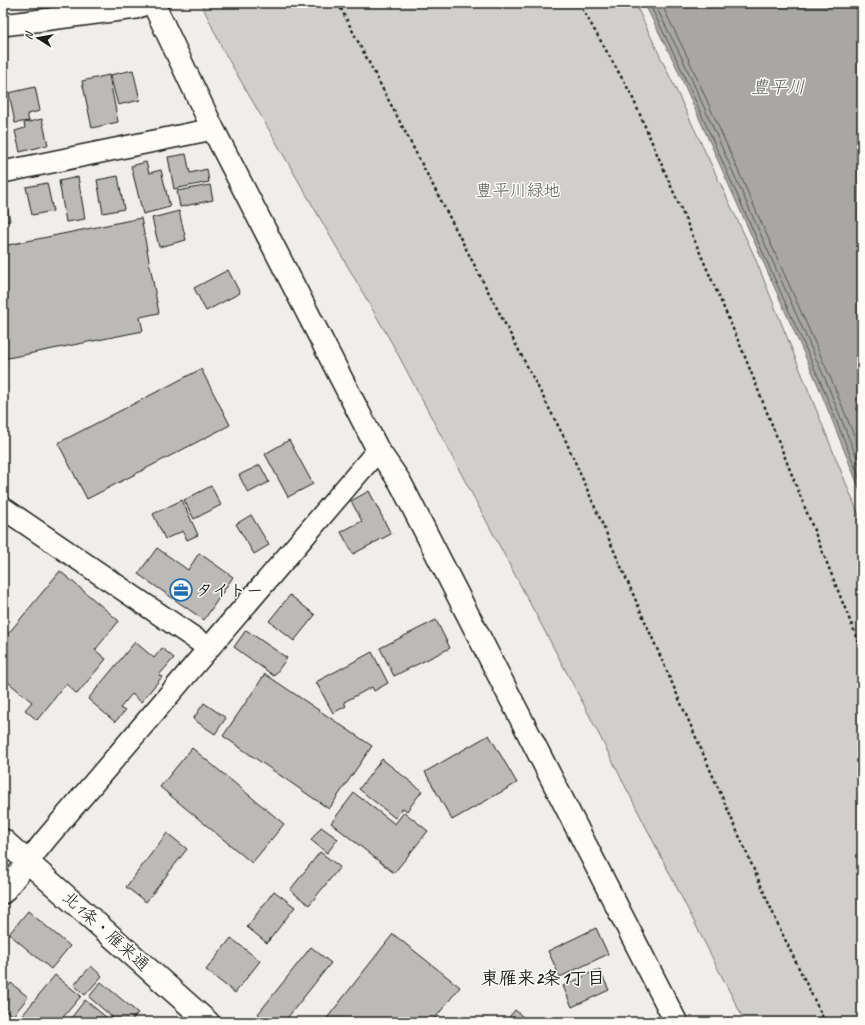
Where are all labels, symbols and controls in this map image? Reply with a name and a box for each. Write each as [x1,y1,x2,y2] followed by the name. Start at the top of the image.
[18,18,58,58] north arrow
[21,29,36,41] text: N
[751,76,805,98] water label: 豊平川
[476,180,561,201] park label: 豊平川緑地
[168,577,194,603] office icon: タイトー
[196,580,263,601] place label: タイトー
[58,887,154,975] street label: 北1条・雁来通
[481,967,605,989] district label: 東雁来2条1丁目

